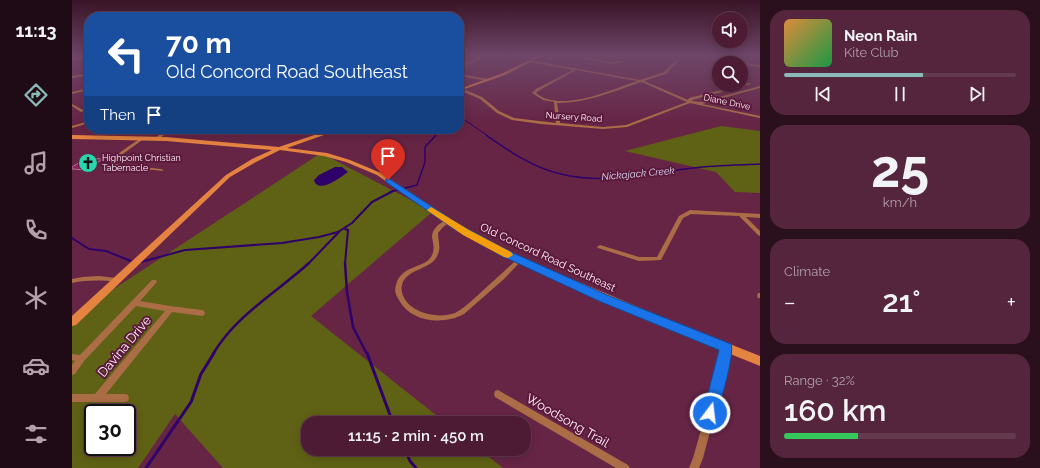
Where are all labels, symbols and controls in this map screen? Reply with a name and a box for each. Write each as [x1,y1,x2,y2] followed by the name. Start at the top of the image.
[712,12,748,92] map controls
[712,12,748,48] button: sound
[15,20,57,41] text: 11:13
[166,27,232,60] text: 70 m
[844,27,917,45] text: Neon Rain
[100,28,152,80] icon: left
[844,45,899,60] text: Kite Club
[712,56,748,92] button: search
[166,61,408,82] text: Old Concord Road Southeast
[22,81,50,109] icon: directions
[812,83,834,105] icon: previous
[889,83,911,105] icon: pause
[966,83,988,105] icon: next
[703,92,752,112] street label: Diane Drive
[143,104,165,126] icon: arrive
[100,106,135,124] text: Then
[545,110,603,124] street label: Nursery Road
[871,138,929,199] text: 25
[371,139,405,180] pin
[377,145,399,167] icon: arrive
[22,149,50,177] icon: music
[77,152,99,174] church icon: Highpoint Christian Tabernacle
[102,153,181,173] place label: Highpoint Christian Tabernacle
[601,165,676,182] water label: Nickajack Creek
[883,195,917,210] text: km/h
[22,216,50,244] icon: phone
[478,220,618,295] street label: Old Concord Road Southeast
[784,264,830,279] text: Climate
[22,284,50,312] icon: climate
[882,284,921,319] text: 21°
[784,289,796,315] text: −
[1007,289,1016,315] text: +
[95,313,154,380] street label: Davina Drive
[22,352,50,380] icon: car
[784,373,855,388] text: Range · 32%
[523,391,612,451] street label: Woodsong Trail
[689,392,731,434] position arrow
[784,393,886,428] text: 160 km
[84,404,136,456] speed limit sign: 30
[22,420,50,448] icon: filters
[348,427,484,445] text: 11:15 · 2 min · 450 m

